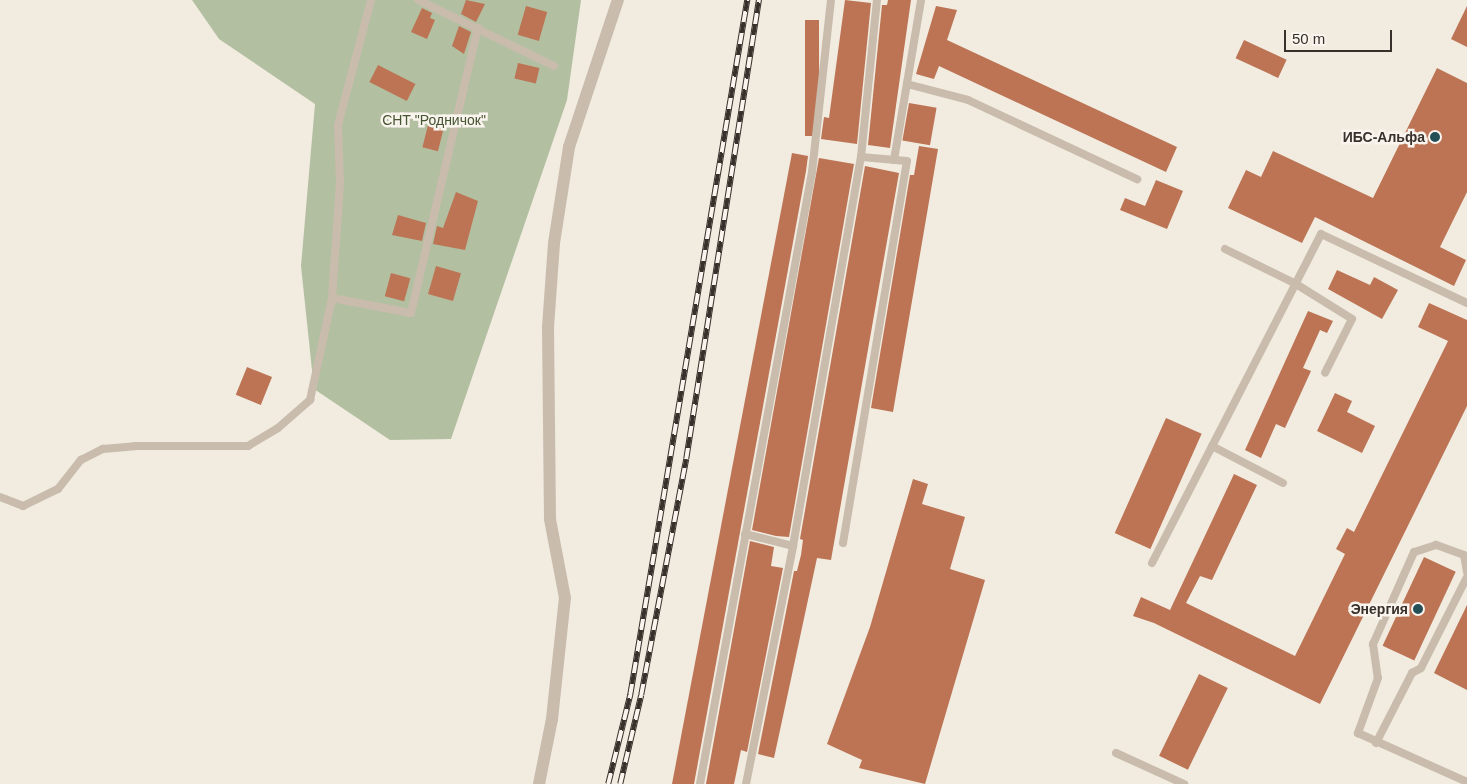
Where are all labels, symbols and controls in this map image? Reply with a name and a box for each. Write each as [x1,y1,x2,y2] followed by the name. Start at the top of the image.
[1287,20,1394,52] scale bar
[1292,30,1325,47] text: 50 m
[382,112,486,128] park label: СНТ "Родничок"
[1343,129,1425,145] place label: ИБС-Альфа
[1429,131,1441,143] marker: ИБС-Альфа
[1351,601,1408,617] place label: Энергия
[1412,603,1424,615] marker: Энергия

